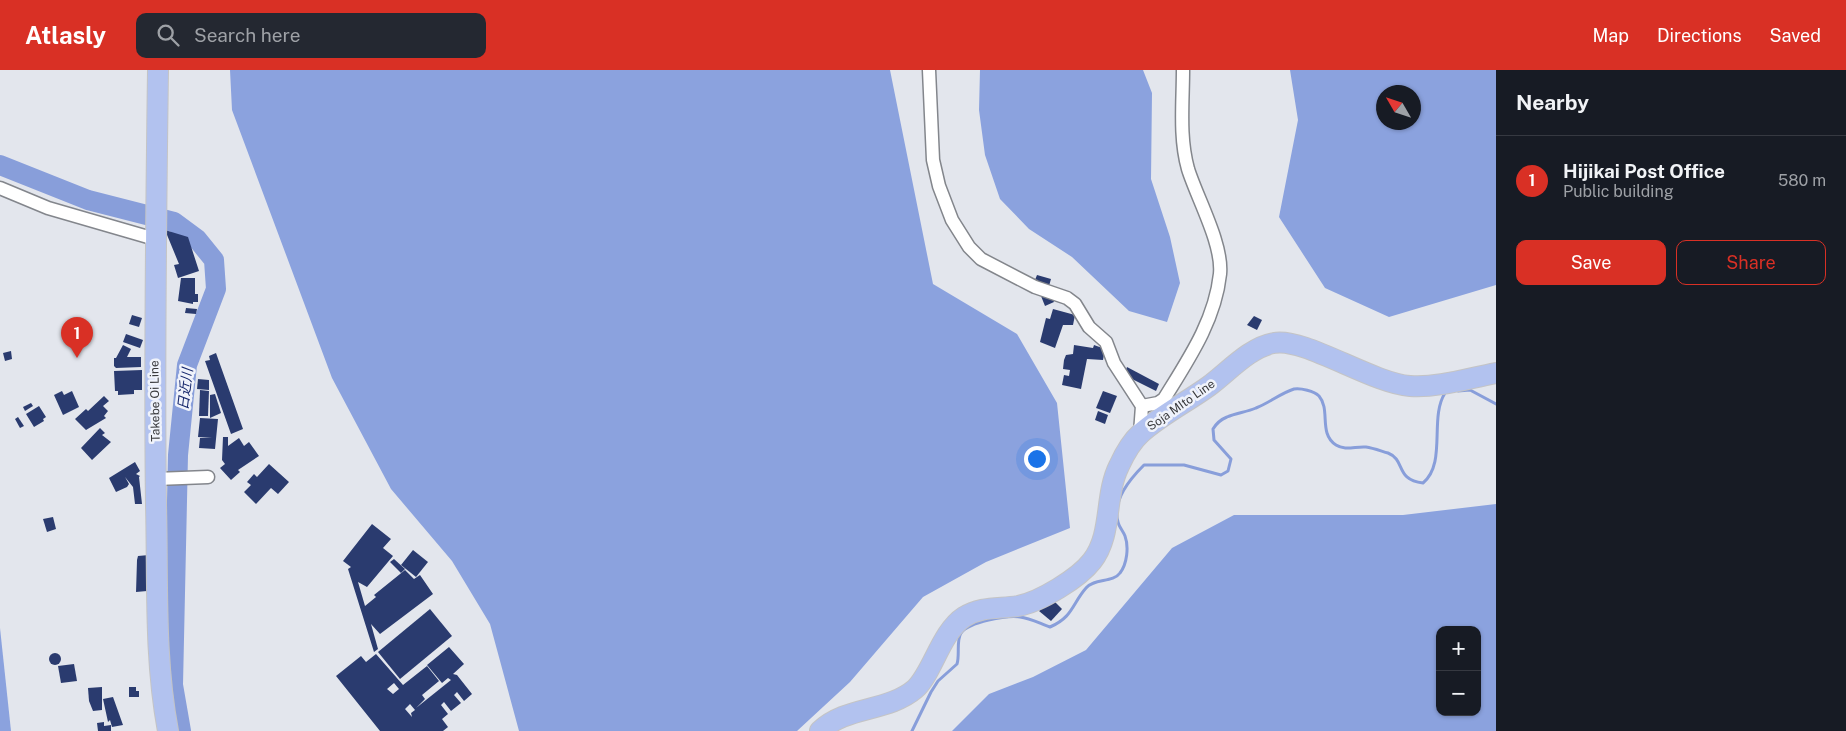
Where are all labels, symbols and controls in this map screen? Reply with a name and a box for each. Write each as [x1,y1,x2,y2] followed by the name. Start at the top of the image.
[136,13,486,58] search box
[25,21,106,49] text: Atlasly
[154,21,182,49] icon: search
[194,24,301,46] text: Search here
[1592,25,1629,46] text: Map
[1657,25,1742,46] text: Directions
[1770,25,1821,46] text: Saved
[1376,85,1421,130] north arrow
[1516,90,1589,115] text: Nearby
[1563,160,1725,182] text: Hijikai Post Office
[1529,171,1535,190] text: 1
[1778,171,1826,190] text: 580 m
[1563,182,1674,201] text: Public building
[1516,240,1666,285] button: Save
[1676,240,1826,285] button: Share
[61,317,93,358] pin: 1
[147,360,163,442] street label: Takebe Oi Line
[175,365,196,411] water label: 日近川
[1144,376,1218,433] street label: Soja MIto Line
[1024,446,1050,472] your location
[1436,626,1481,716] map controls
[1436,626,1481,671] button: +
[1436,671,1481,716] button: −

